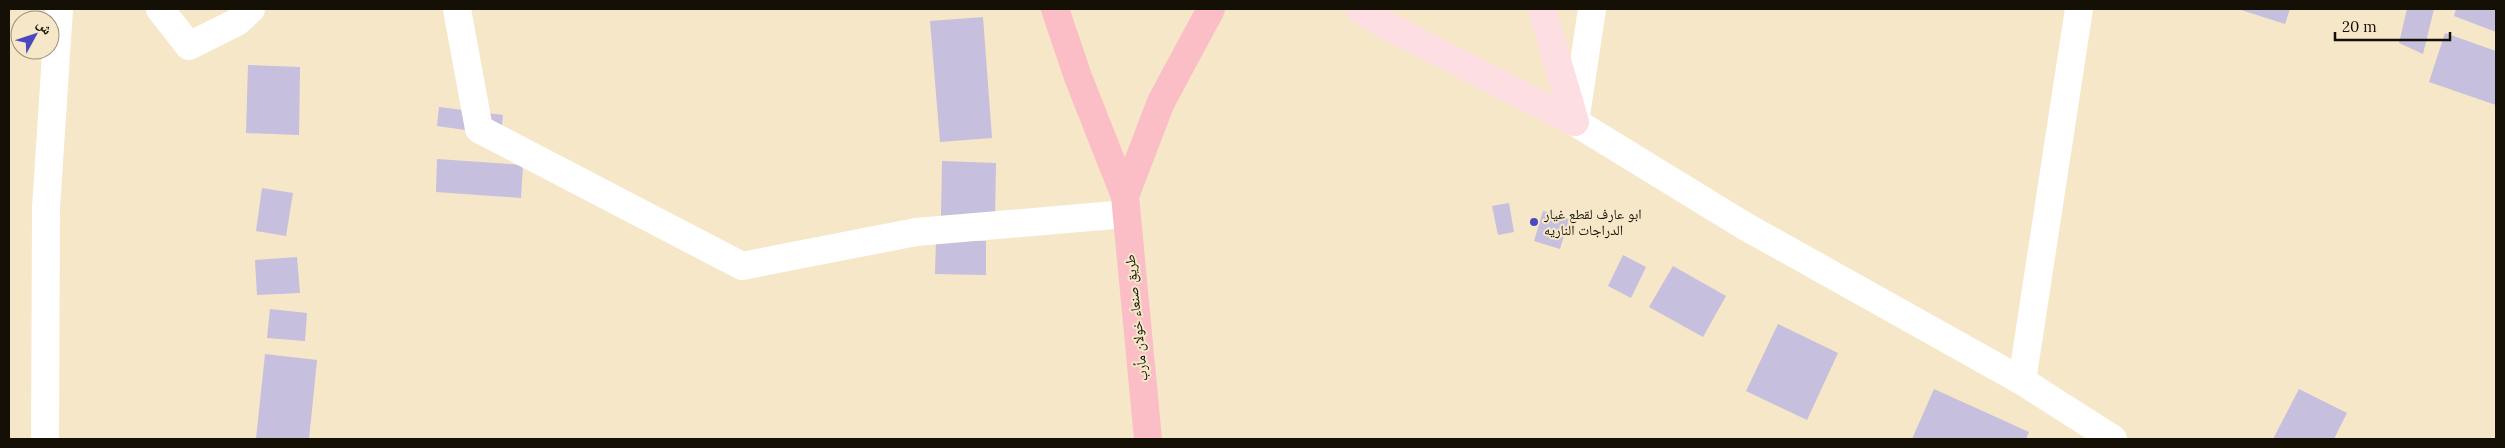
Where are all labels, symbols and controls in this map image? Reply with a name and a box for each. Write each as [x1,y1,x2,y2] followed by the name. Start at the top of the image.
[10,10,60,60] north arrow
[2335,10,2450,42] scale bar
[33,15,57,38] text: ش
[2342,17,2377,36] text: 20 m
[1543,205,1642,239] place label: ابو عارف لقطع غيار الدراجات الناريه
[1528,216,1540,228] marker: ابو عارف لقطع غيار الدراجات الناريه
[1120,254,1153,382] street label: طريق صنعاء خولان مأرب

